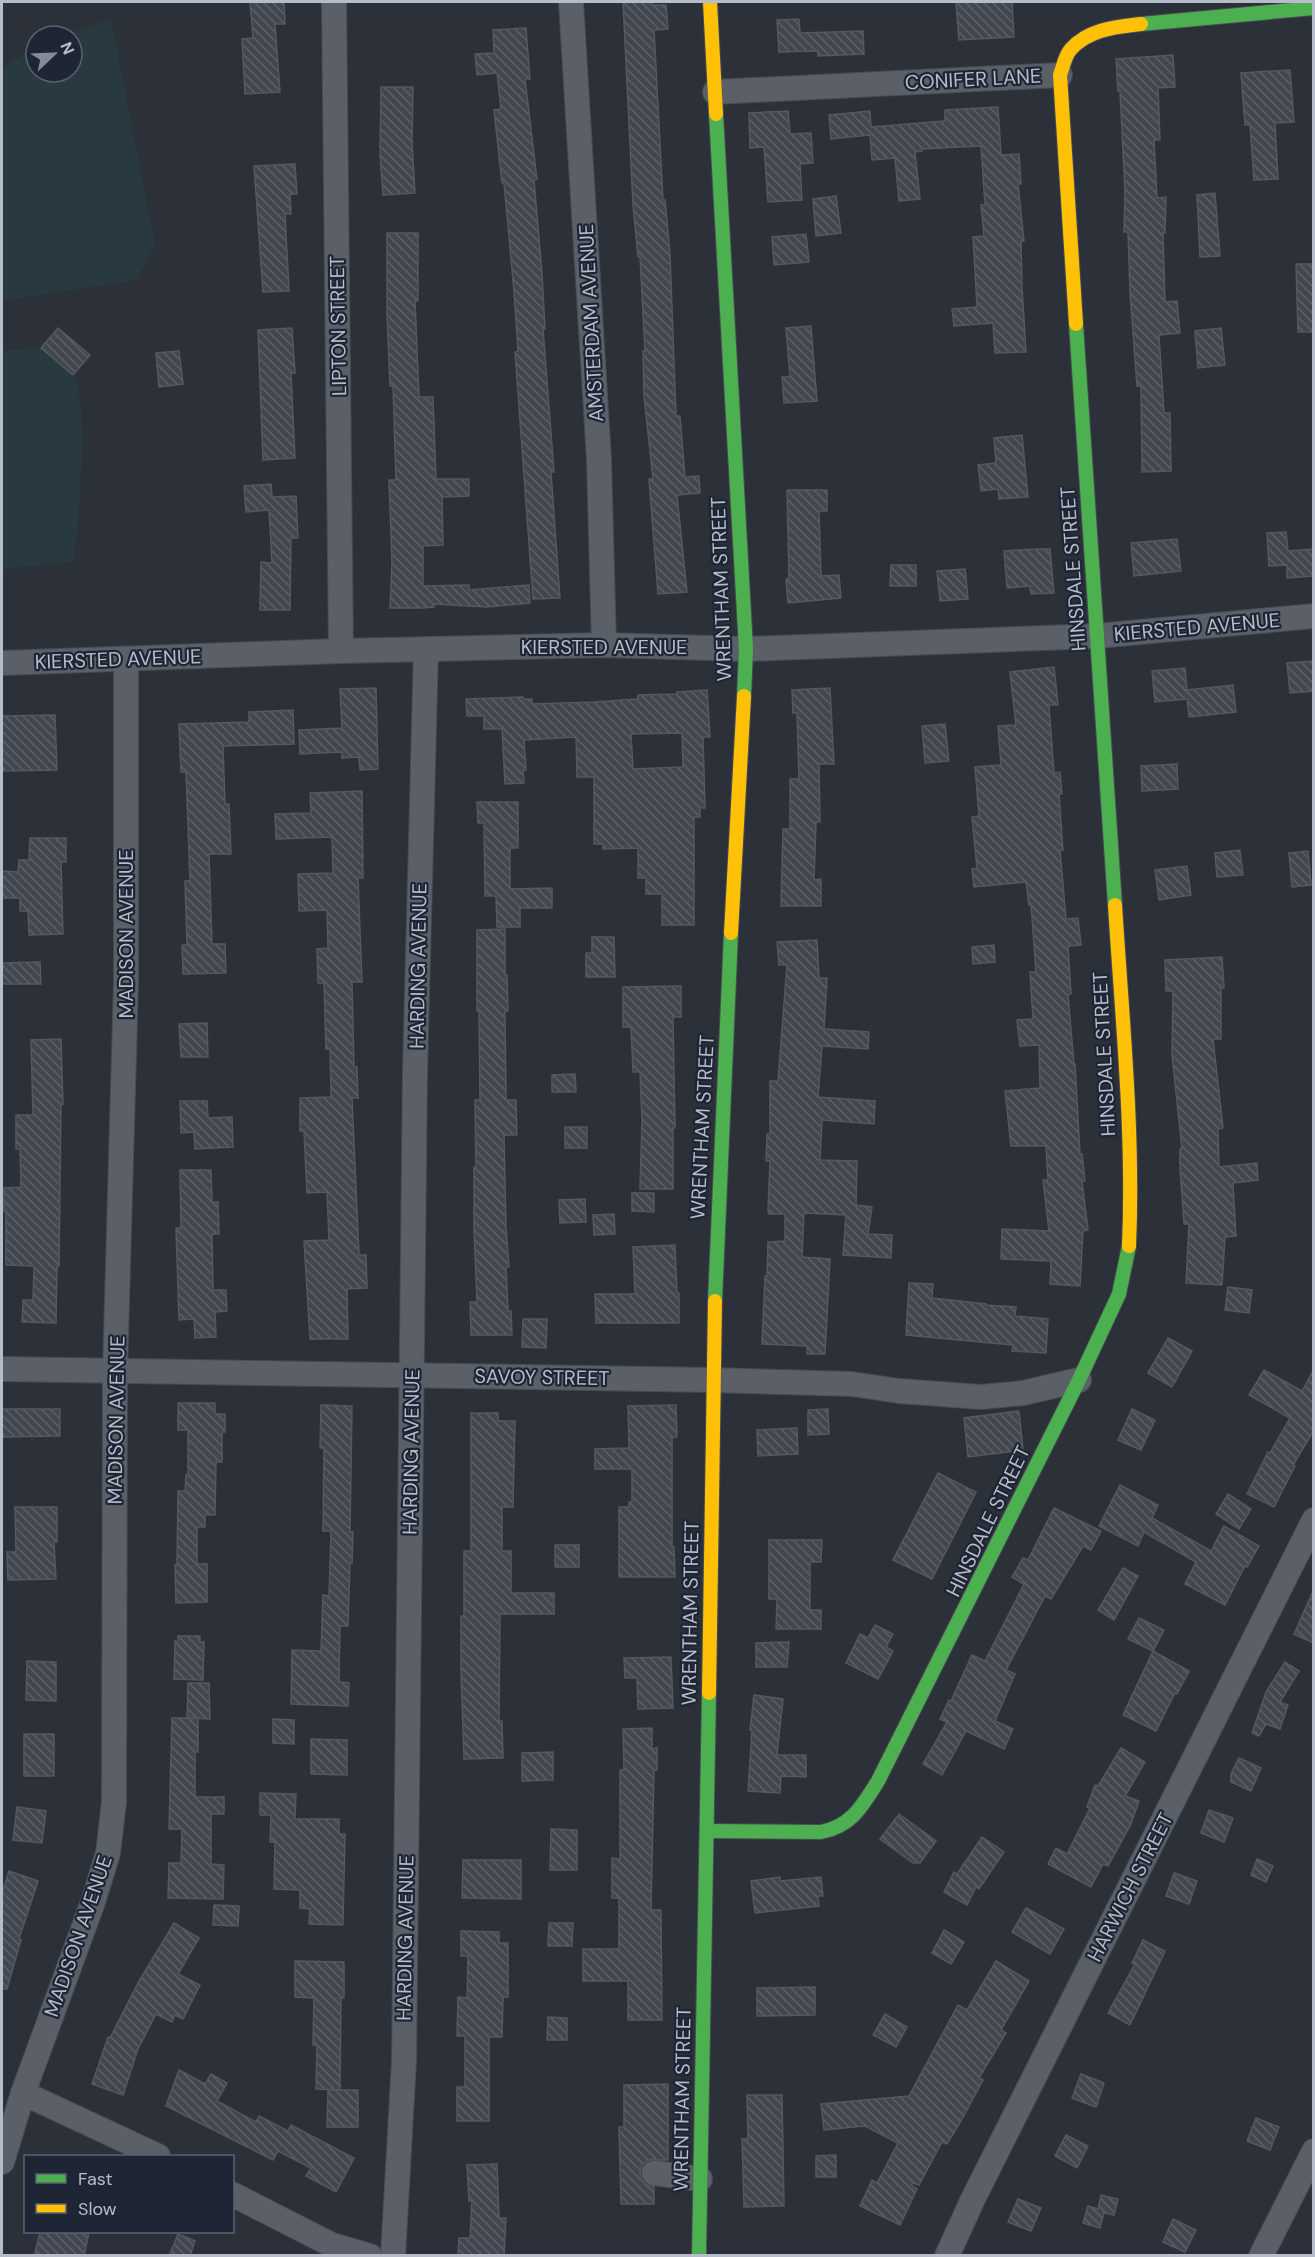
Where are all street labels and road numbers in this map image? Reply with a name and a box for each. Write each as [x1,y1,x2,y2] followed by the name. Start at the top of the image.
[904,62,1042,96] street label: CONIFER LANE
[573,223,609,423] street label: AMSTERDAM AVENUE
[324,256,352,396] street label: LIPTON STREET
[1054,486,1092,652] street label: HINSDALE STREET
[705,496,737,682] street label: WRENTHAM STREET
[1113,607,1281,647] street label: KIERSTED AVENUE
[521,634,687,660] street label: KIERSTED AVENUE
[34,643,202,675] street label: KIERSTED AVENUE
[113,850,139,1019] street label: MADISON AVENUE
[404,883,432,1049] street label: HARDING AVENUE
[1087,971,1121,1137] street label: HINSDALE STREET
[684,1034,720,1220] street label: WRENTHAM STREET
[102,1335,130,1505] street label: MADISON AVENUE
[474,1363,610,1391] street label: SAVOY STREET
[397,1369,425,1535] street label: HARDING AVENUE
[940,1441,1036,1601] street label: HINSDALE STREET
[675,1520,705,1706] street label: WRENTHAM STREET
[1081,1808,1179,1966] street label: HARWICH STREET
[38,1852,118,2020] street label: MADISON AVENUE
[391,1855,419,2021] street label: HARDING AVENUE
[667,2006,697,2192] street label: WRENTHAM STREET

